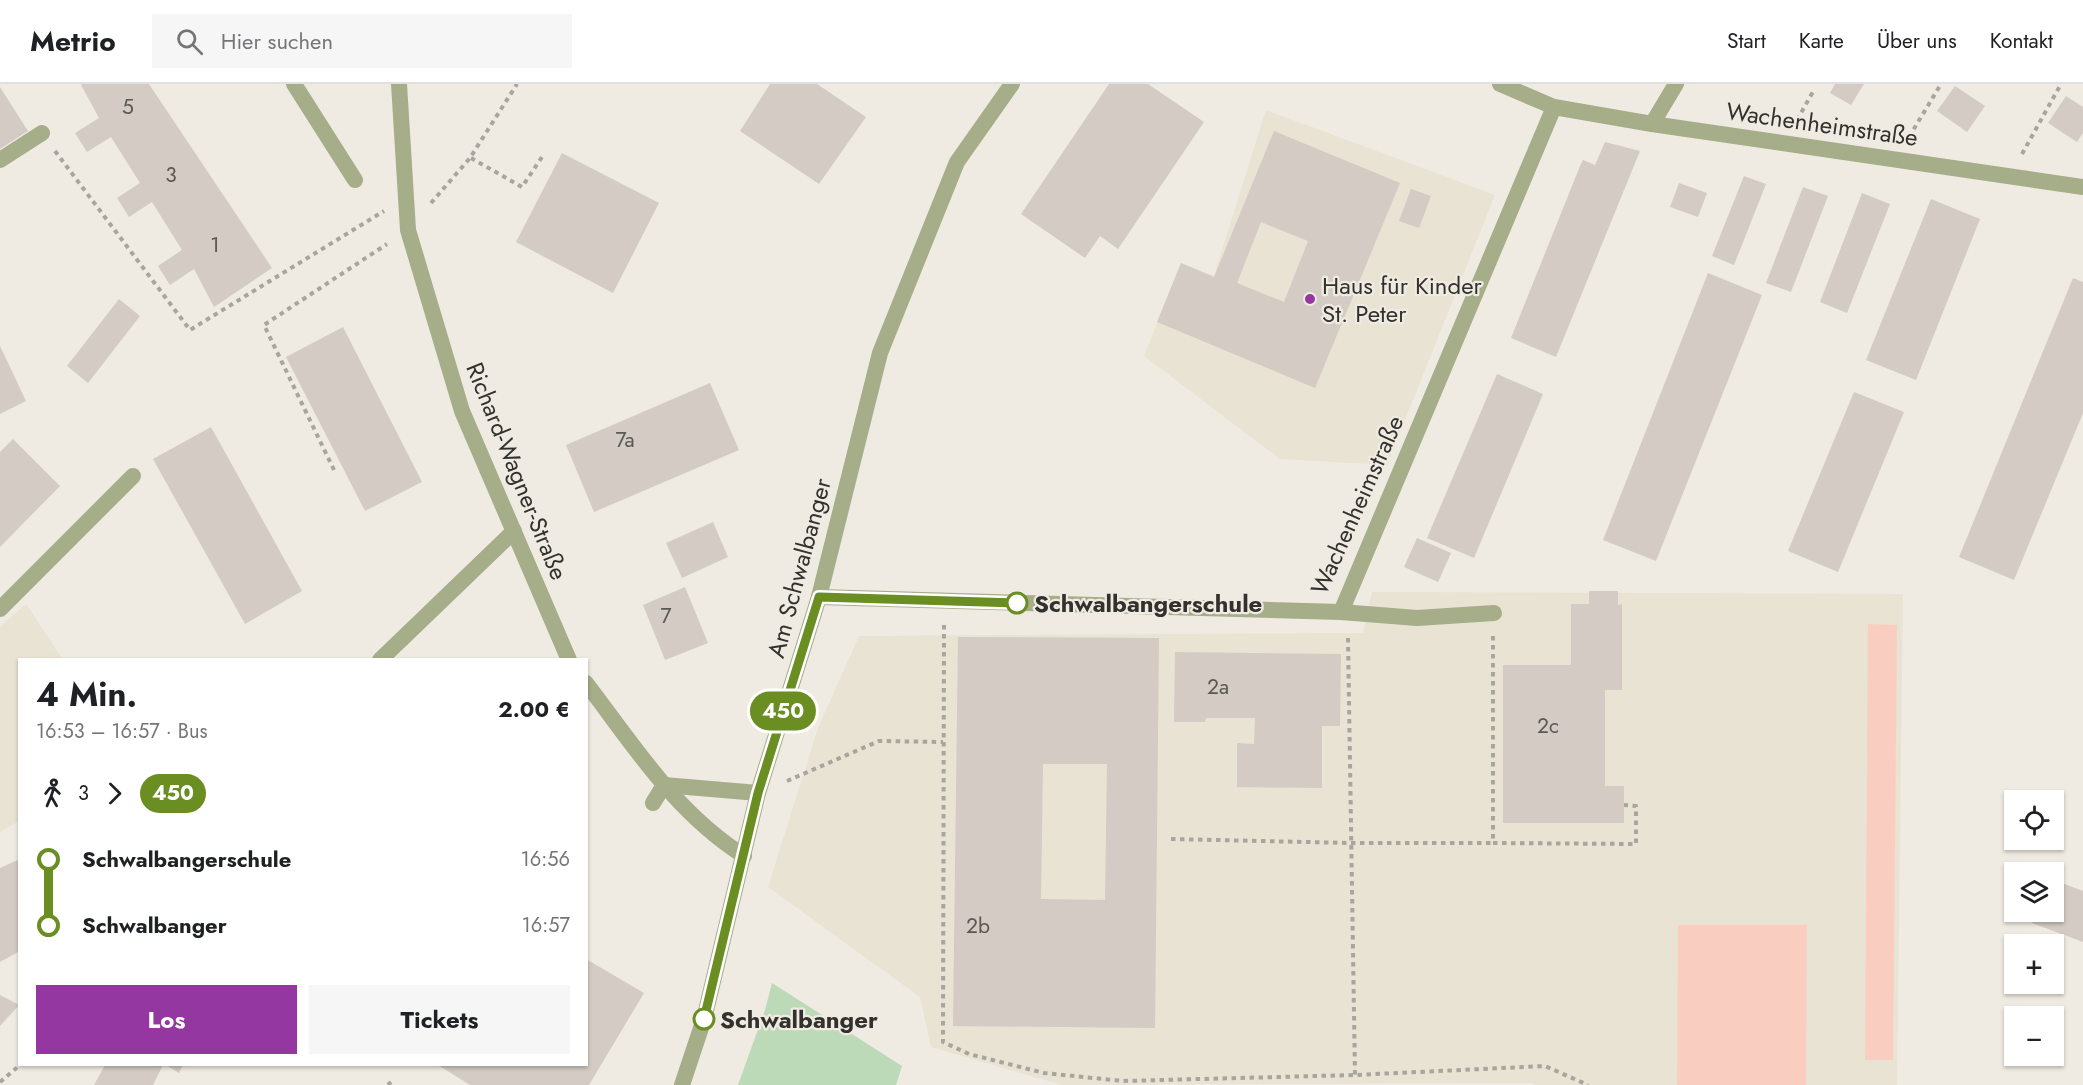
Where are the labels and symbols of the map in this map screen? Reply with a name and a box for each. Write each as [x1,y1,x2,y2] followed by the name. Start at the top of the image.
[122,92,134,122] house number: 5
[1724,93,1920,155] street label: Wachenheimstraße
[165,160,177,190] house number: 3
[210,230,220,260] house number: 1
[1322,268,1483,331] place label: Haus für Kinder St. Peter
[1303,292,1317,306] marker: Haus für Kinder St. Peter
[457,357,577,585] street label: Richard-Wagner-Straße
[1302,410,1412,600] street label: Wachenheimstraße
[615,425,635,455] house number: 7a
[758,474,840,662] street label: Am Schwalbanger
[1034,586,1262,621] place label: Schwalbangerschule
[1006,592,1028,614] marker: Schwalbangerschule
[660,601,672,631] house number: 7
[1207,672,1229,702] house number: 2a
[748,692,818,730] line badge: 450
[1537,711,1559,741] house number: 2c
[966,911,990,941] house number: 2b
[720,1002,878,1037] place label: Schwalbanger
[693,1008,715,1030] marker: Schwalbanger

